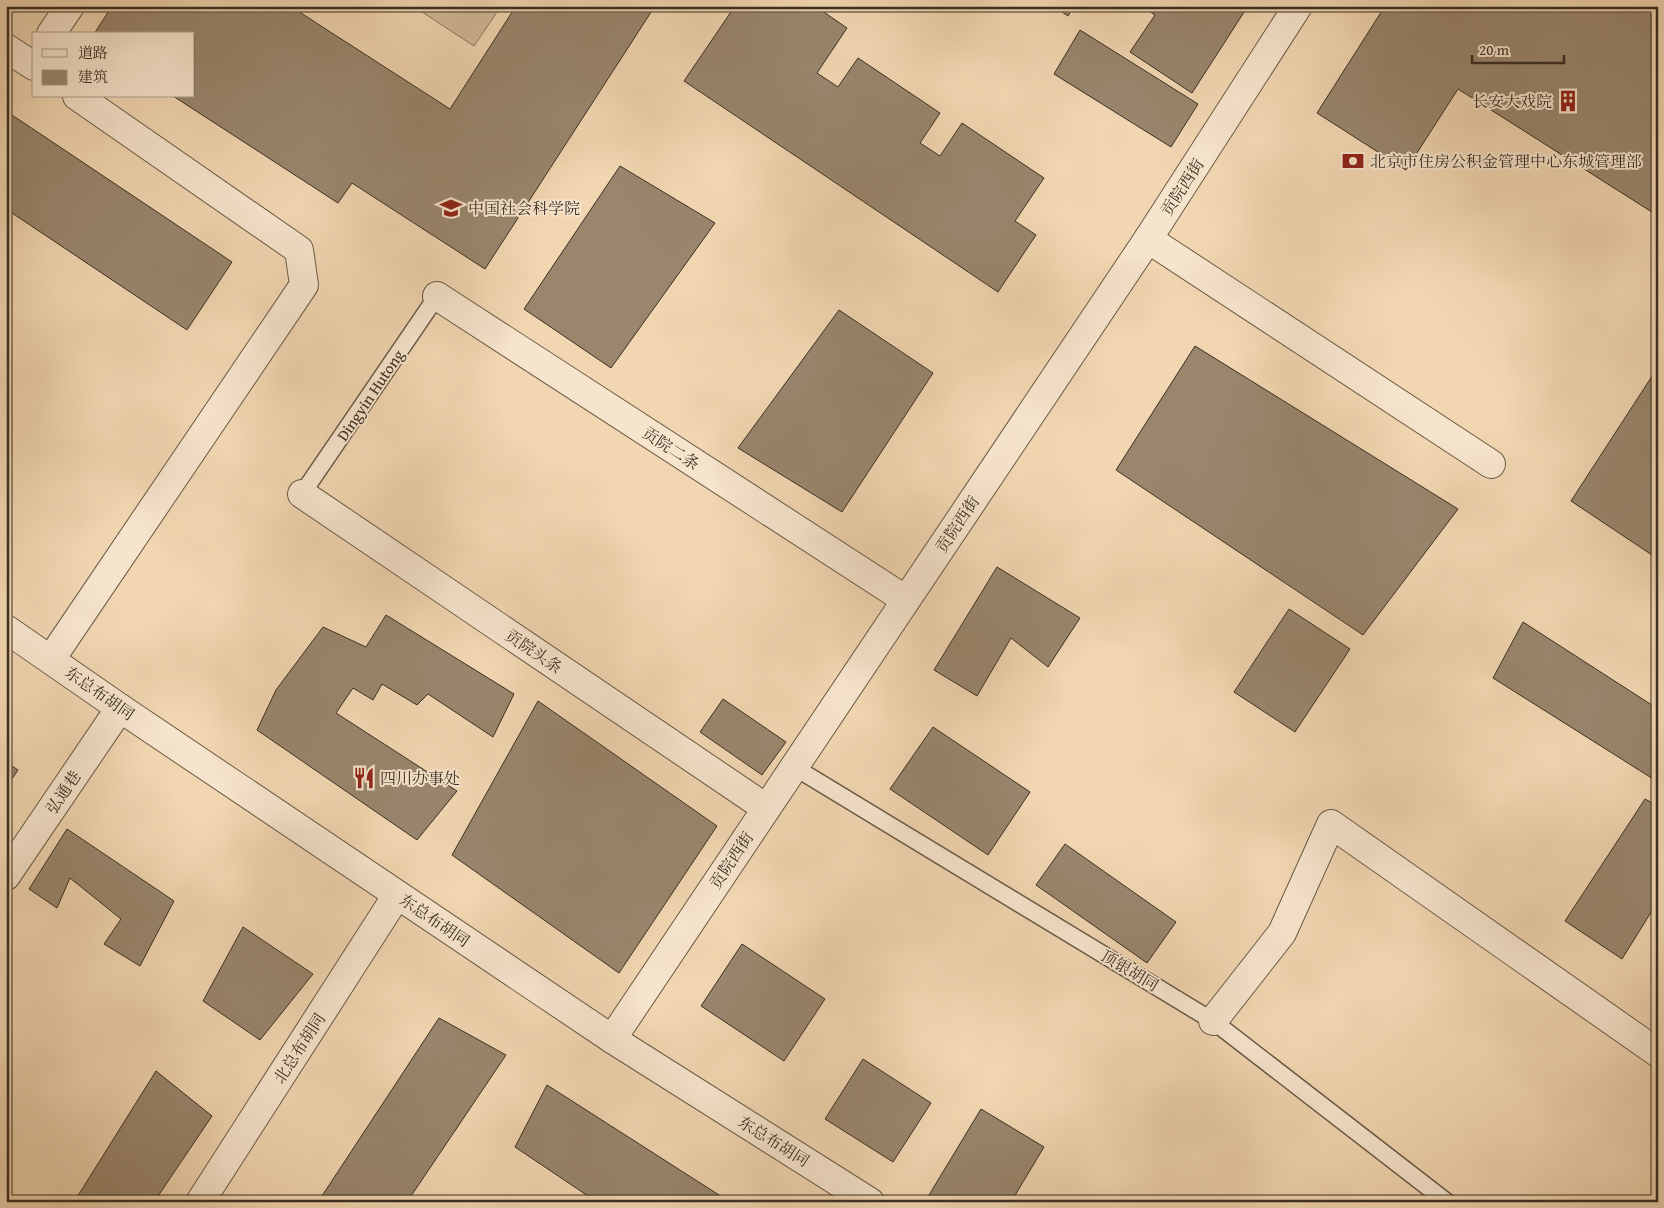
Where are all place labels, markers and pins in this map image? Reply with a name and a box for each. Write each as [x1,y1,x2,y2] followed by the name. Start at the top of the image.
[1555,88,1581,114] building icon: 长安大戏院
[1472,89,1552,113] place label: 长安大戏院
[1340,148,1366,174] bank icon: 北京市住房公积金管理中心东城管理部
[1370,149,1642,173] place label: 北京市住房公积金管理中心东城管理部
[438,195,464,221] school or university icon: 中国社会科学院
[468,196,580,220] place label: 中国社会科学院
[351,765,377,791] restaurant icon: 四川办事处
[380,766,460,790] place label: 四川办事处

